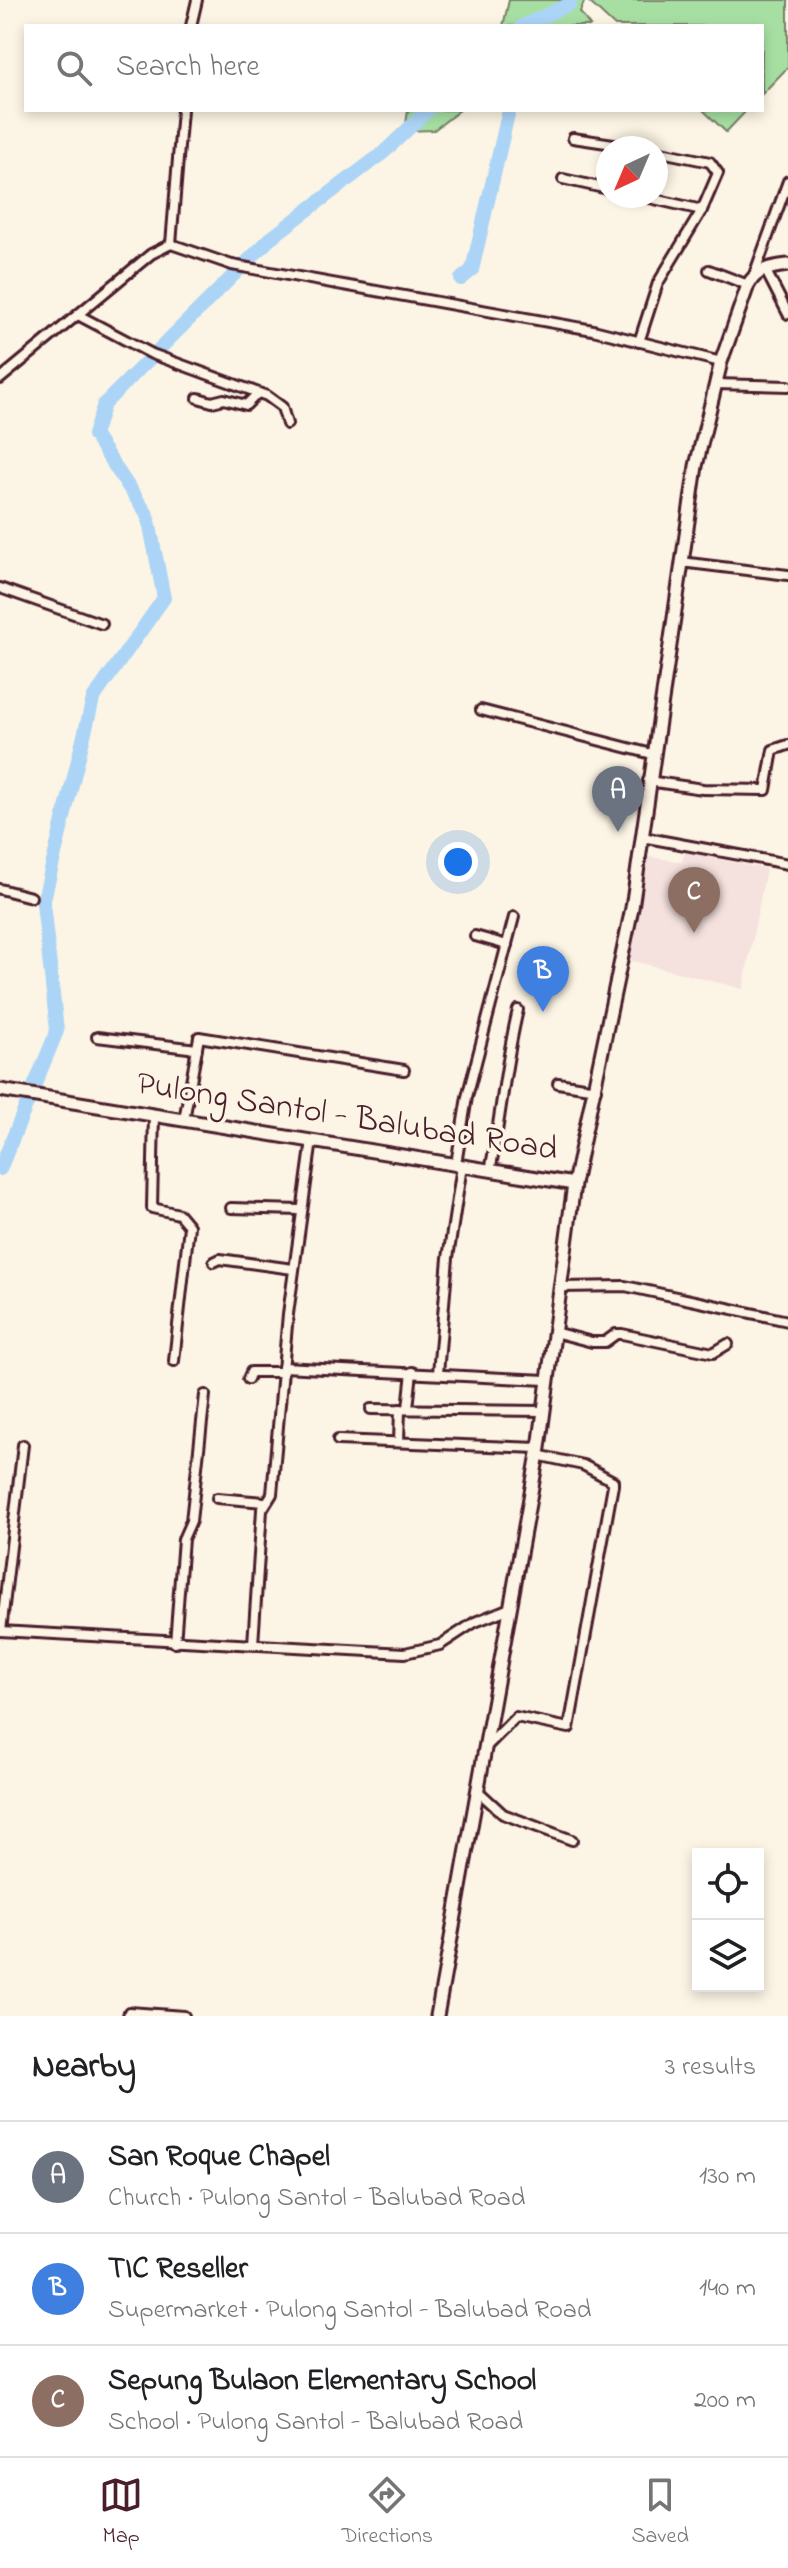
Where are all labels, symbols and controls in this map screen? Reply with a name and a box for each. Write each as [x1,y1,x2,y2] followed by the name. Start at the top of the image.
[24,24,764,112] search box
[52,46,96,90] icon: search
[116,46,260,90] text: Search here
[596,136,668,208] north arrow
[592,766,644,832] pin: A
[438,842,478,882] your location
[668,867,720,933] pin: C
[517,946,569,1012] pin: B
[133,1060,561,1176] street label: Pulong Santol - Balubad Road
[692,1848,764,1992] map controls
[692,1848,764,1920] button: locate
[692,1920,764,1992] button: layers
[32,2043,136,2093] text: Nearby
[665,2049,756,2087] text: 3 results
[108,2136,330,2180] text: San Roque Chapel
[50,2158,66,2196] text: A
[699,2158,756,2196] text: 130 m
[108,2180,525,2218] text: Church · Pulong Santol - Balubad Road
[108,2248,248,2292] text: TIC Reseller
[49,2270,67,2308] text: B
[699,2270,756,2308] text: 140 m
[108,2292,591,2330] text: Supermarket · Pulong Santol - Balubad Road
[108,2360,536,2404] text: Sepung Bulaon Elementary School
[51,2382,65,2420] text: C
[694,2382,756,2420] text: 200 m
[108,2404,523,2442] text: School · Pulong Santol - Balubad Road
[99,2473,143,2553] tab: Map
[342,2473,433,2553] tab: Directions
[631,2473,689,2553] tab: Saved

